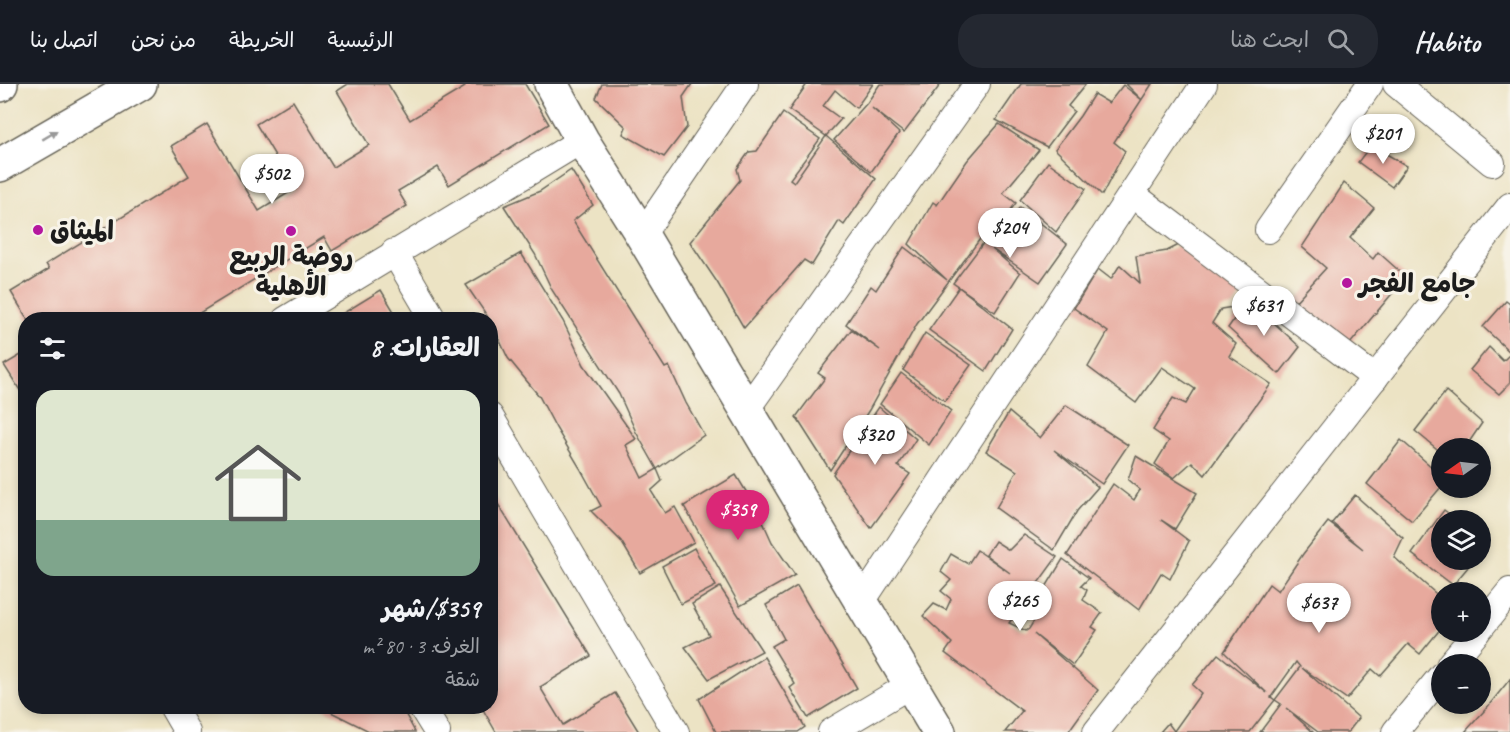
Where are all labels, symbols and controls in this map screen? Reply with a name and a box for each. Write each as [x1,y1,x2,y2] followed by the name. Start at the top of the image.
[958,14,1378,68] search box
[1414,24,1480,59] text: Habito
[1324,25,1357,58] icon: search
[1230,26,1309,54] text: ابحث هنا
[30,27,98,53] text: اتصل بنا
[131,27,196,53] text: من نحن
[229,27,295,53] text: الخريطة
[328,27,393,53] text: الرئيسية
[1347,114,1419,165] pin: $201
[1365,121,1401,146] text: $201
[42,130,58,141] one-way arrow
[236,154,308,205] pin: $502
[254,161,290,186] text: $502
[974,208,1046,259] pin: $204
[50,214,114,247] place label: الميثاق
[992,215,1028,240] text: $204
[31,223,45,237] marker: الميثاق
[284,224,298,238] marker: روضة الربيع الأهلية
[229,240,353,303] place label: روضة الربيع الأهلية
[1357,267,1476,302] place label: جامع الفجر
[1340,276,1354,290] marker: جامع الفجر
[1228,286,1300,337] pin: $631
[1246,293,1282,318] text: $631
[370,331,480,364] text: العقارات: 8
[36,332,69,365] icon: filters
[839,415,911,466] pin: $320
[857,422,893,447] text: $320
[204,429,312,537] icon: home
[1431,438,1491,498] north arrow
[1431,438,1491,714] map controls
[702,490,774,541] pin: $359
[720,497,756,522] text: $359
[1431,510,1491,570] button: layers
[984,581,1056,632] pin: $265
[1431,582,1491,642] button: +
[1283,583,1355,634] pin: $637
[1002,588,1038,613] text: $265
[1301,590,1337,615] text: $637
[382,592,480,625] text: $359/شهر
[362,634,480,659] text: الغرف: 3 · 80 m²
[1431,654,1491,714] button: −
[445,667,480,692] text: شقة

